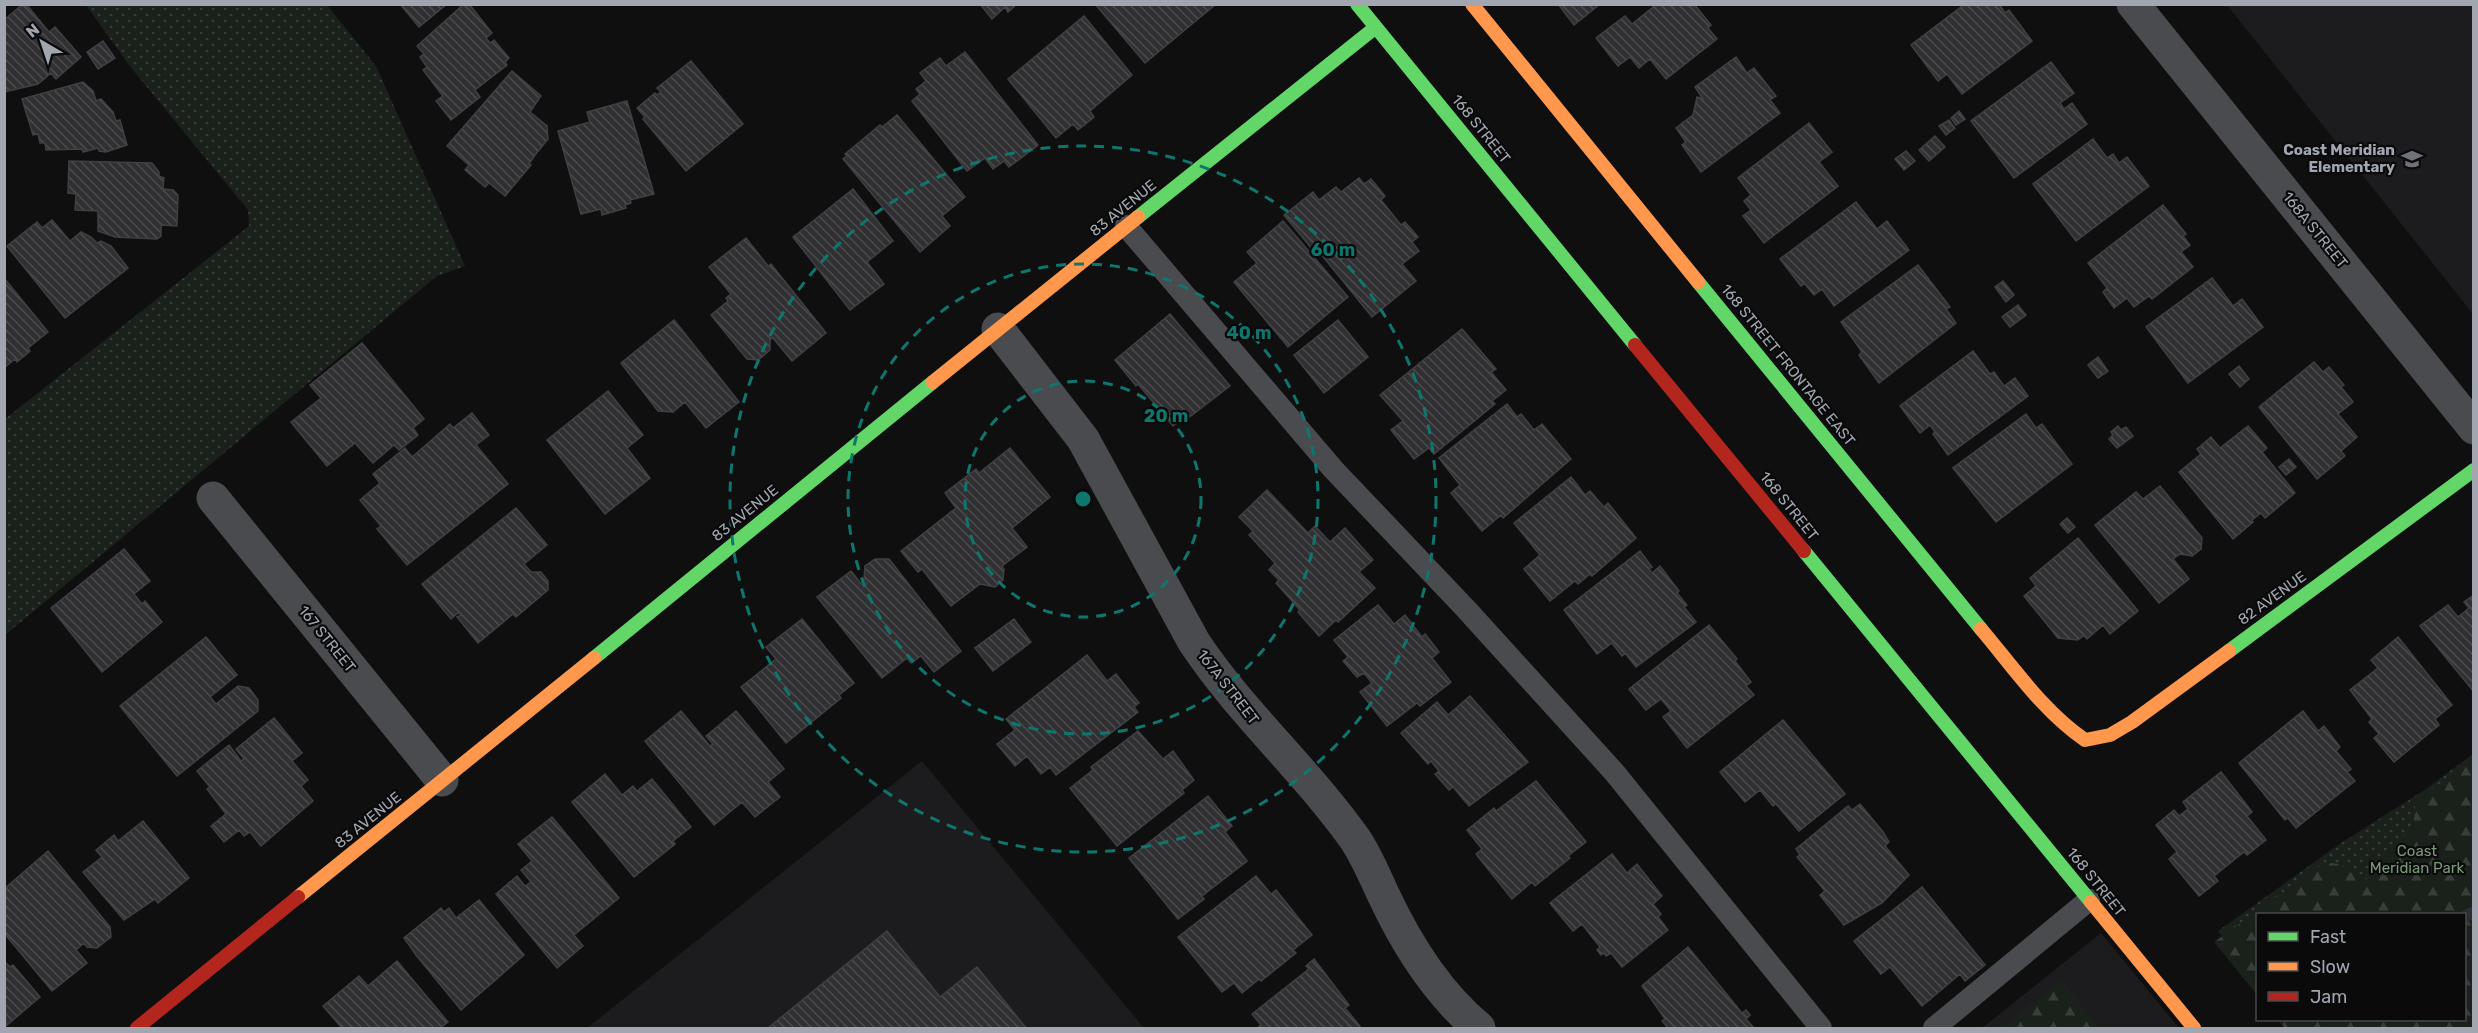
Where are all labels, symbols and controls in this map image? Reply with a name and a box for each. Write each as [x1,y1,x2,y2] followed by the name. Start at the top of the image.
[12,12,72,72] north arrow
[22,20,43,42] text: N
[1448,91,1514,167] street label: 168 STREET
[2283,141,2395,176] place label: Coast Meridian Elementary
[2400,147,2424,171] school or university icon: Coast Meridian Elementary
[1086,176,1160,240] street label: 83 AVENUE
[2279,188,2351,272] street label: 168A STREET
[1311,239,1355,261] text: 60 m
[1717,280,1859,450] street label: 168 STREET FRONTAGE EAST
[1227,322,1271,344] text: 40 m
[1144,405,1188,427] text: 20 m
[1756,468,1822,544] street label: 168 STREET
[708,481,782,545] street label: 83 AVENUE
[1073,489,1093,509] centre of rings
[2234,567,2310,629] street label: 82 AVENUE
[295,602,360,676] street label: 167 STREET
[1193,646,1263,728] street label: 167A STREET
[331,788,405,852] street label: 83 AVENUE
[2370,842,2464,877] park label: Coast Meridian Park
[2063,844,2129,920] street label: 168 STREET
[2256,913,2466,1021] legend
[2310,926,2346,948] text: Fast
[2310,956,2350,978] text: Slow
[2310,986,2347,1008] text: Jam

